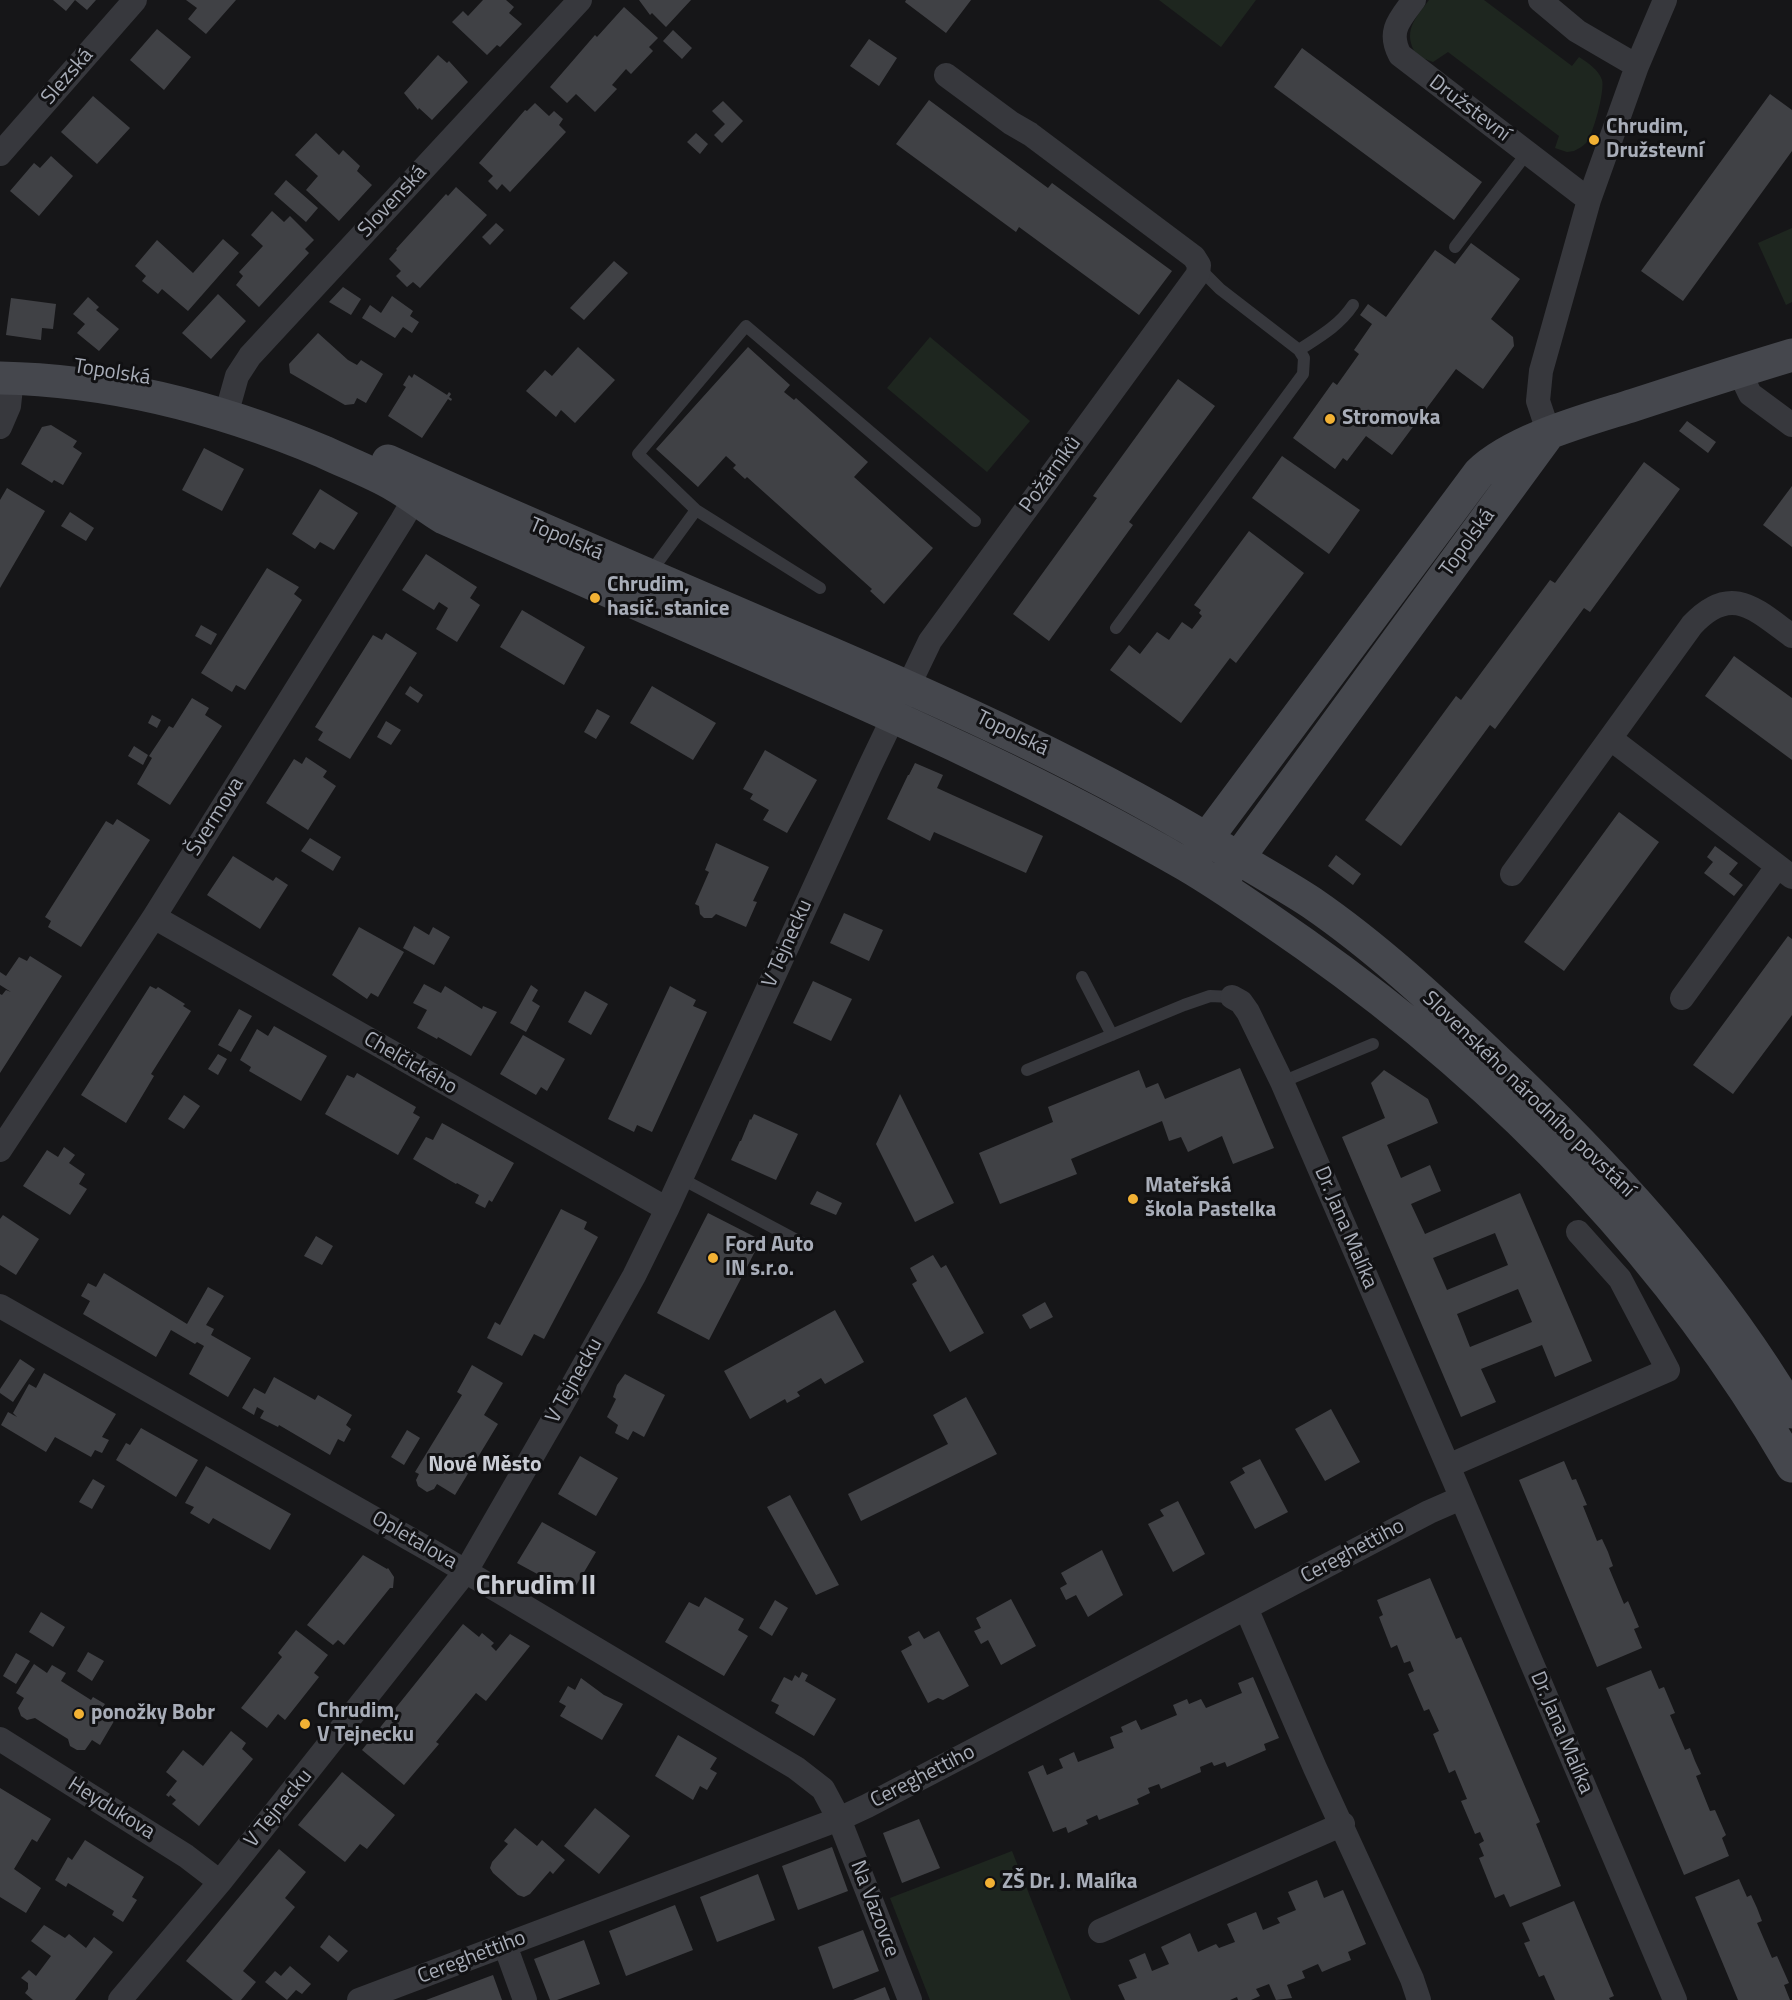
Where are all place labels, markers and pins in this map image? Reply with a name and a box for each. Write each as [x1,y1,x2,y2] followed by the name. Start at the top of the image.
[1606,115,1704,165] place label: Chrudim, Družstevní
[1587,133,1601,147] marker: Chrudim, Družstevní
[1342,406,1441,432] place label: Stromovka
[1323,412,1337,426] marker: Stromovka
[607,573,729,623] place label: Chrudim, hasič. stanice
[588,591,602,605] marker: Chrudim, hasič. stanice
[1145,1174,1276,1224] place label: Mateřská škola Pastelka
[1126,1192,1140,1206] marker: Mateřská škola Pastelka
[725,1233,814,1283] place label: Ford Auto IN s.r.o.
[706,1251,720,1265] marker: Ford Auto IN s.r.o.
[317,1699,414,1749] place label: Chrudim, V Tejnecku
[91,1701,215,1727] place label: ponožky Bobr
[72,1707,86,1721] marker: ponožky Bobr
[298,1717,312,1731] marker: Chrudim, V Tejnecku
[1002,1870,1138,1896] place label: ZŠ Dr. J. Malíka
[983,1876,997,1890] marker: ZŠ Dr. J. Malíka

